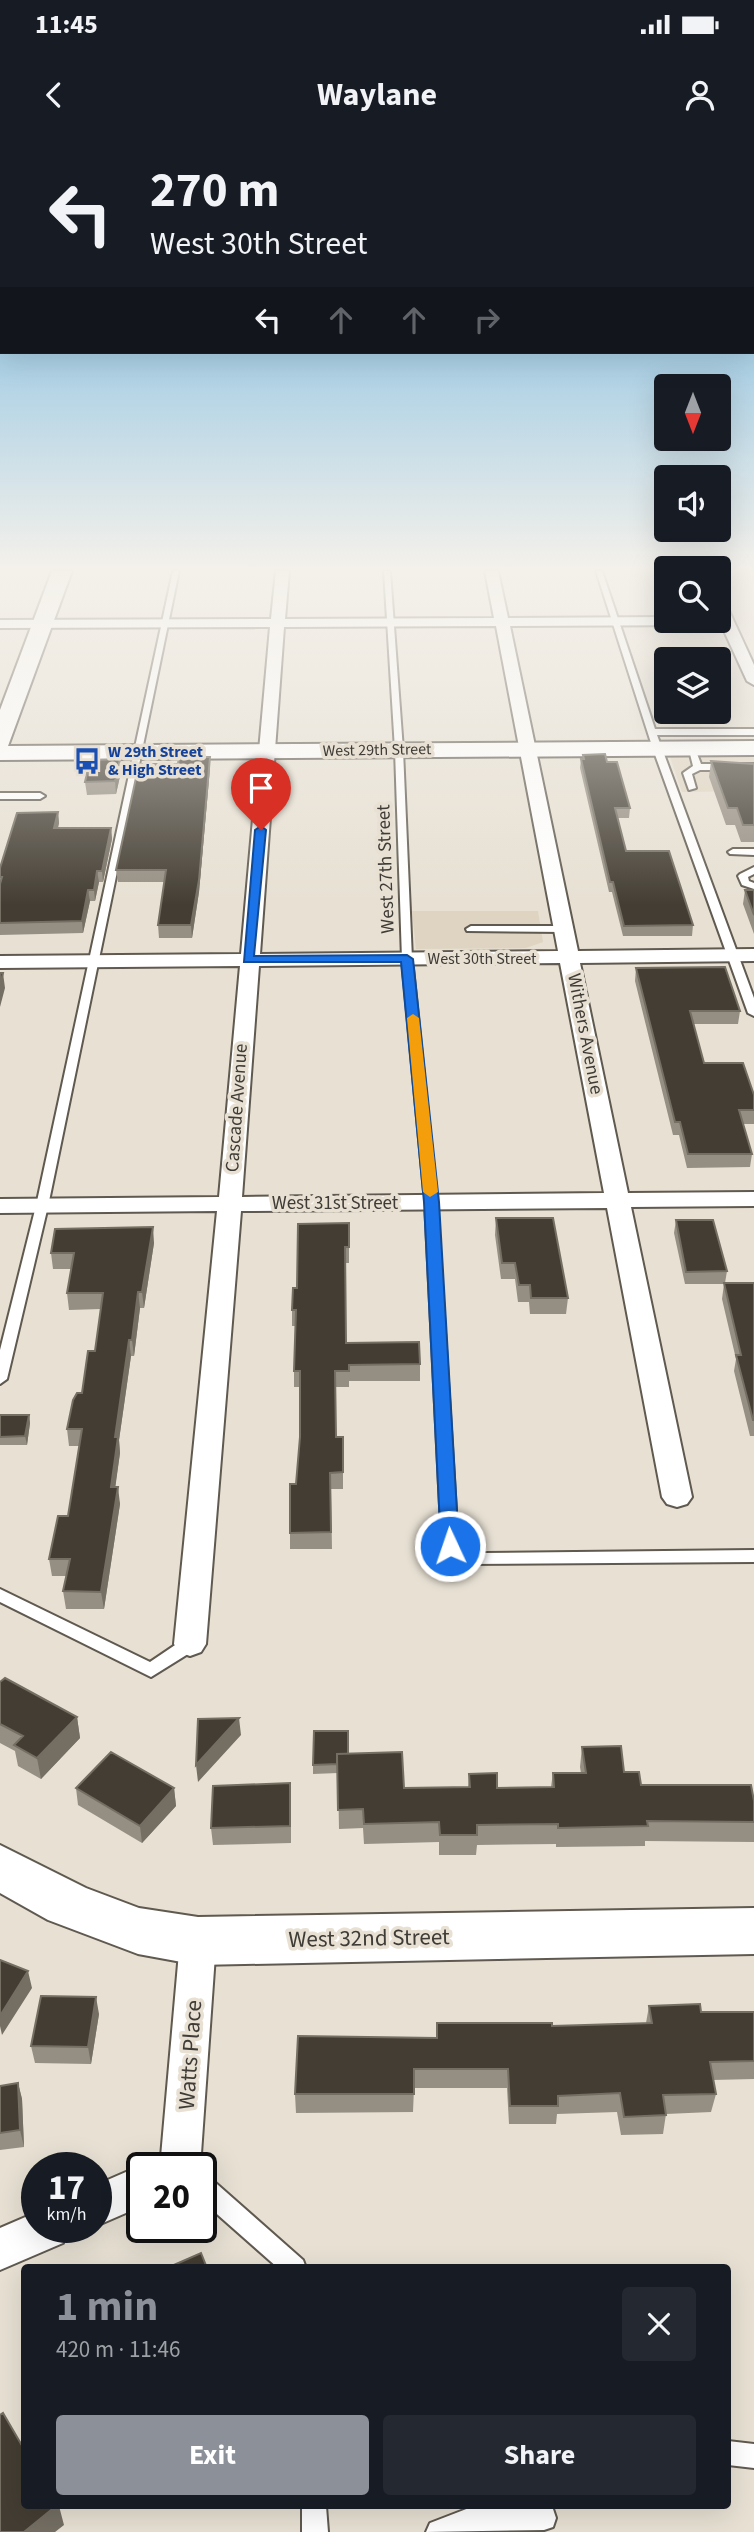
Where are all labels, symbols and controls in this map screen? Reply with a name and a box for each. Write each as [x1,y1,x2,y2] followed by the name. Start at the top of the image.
[35,6,98,43] text: 11:45
[317,72,437,118] text: Waylane
[35,76,73,114] icon: back
[681,76,719,114] icon: person
[150,156,279,226] text: 270 m
[35,168,126,259] icon: left
[150,221,368,267] text: West 30th Street
[249,301,287,339] icon: left
[322,301,360,339] icon: ahead
[395,301,433,339] icon: ahead
[468,301,506,339] icon: right
[654,374,732,452] north arrow
[654,374,731,724] map controls
[654,465,731,542] button: sound
[654,556,731,633] button: search
[654,647,731,724] button: layers
[322,738,432,762] street label: West 29th Street
[108,741,203,781] place label: W 29th Street & High Street
[72,746,102,776] bus stop icon: W 29th Street & High Street
[231,758,291,830] pin
[242,769,280,807] icon: arrive
[370,803,402,934] street label: West 27th Street
[428,948,537,970] street label: West 30th Street
[560,971,610,1097] street label: Withers Avenue
[219,1043,255,1173] street label: Cascade Avenue
[272,1190,399,1217] street label: West 31st Street
[413,1509,487,1583] position arrow
[288,1920,450,1956] street label: West 32nd Street
[170,1999,210,2111] street label: Watts Place
[126,2152,217,2243] speed limit sign: 20
[48,2163,85,2213] text: 17
[47,2202,86,2227] text: km/h
[56,2277,158,2337] text: 1 min
[622,2287,696,2361] button: close
[56,2333,180,2366] text: 420 m · 11:46
[56,2415,369,2495] button: Exit
[383,2415,696,2495] button: Share

